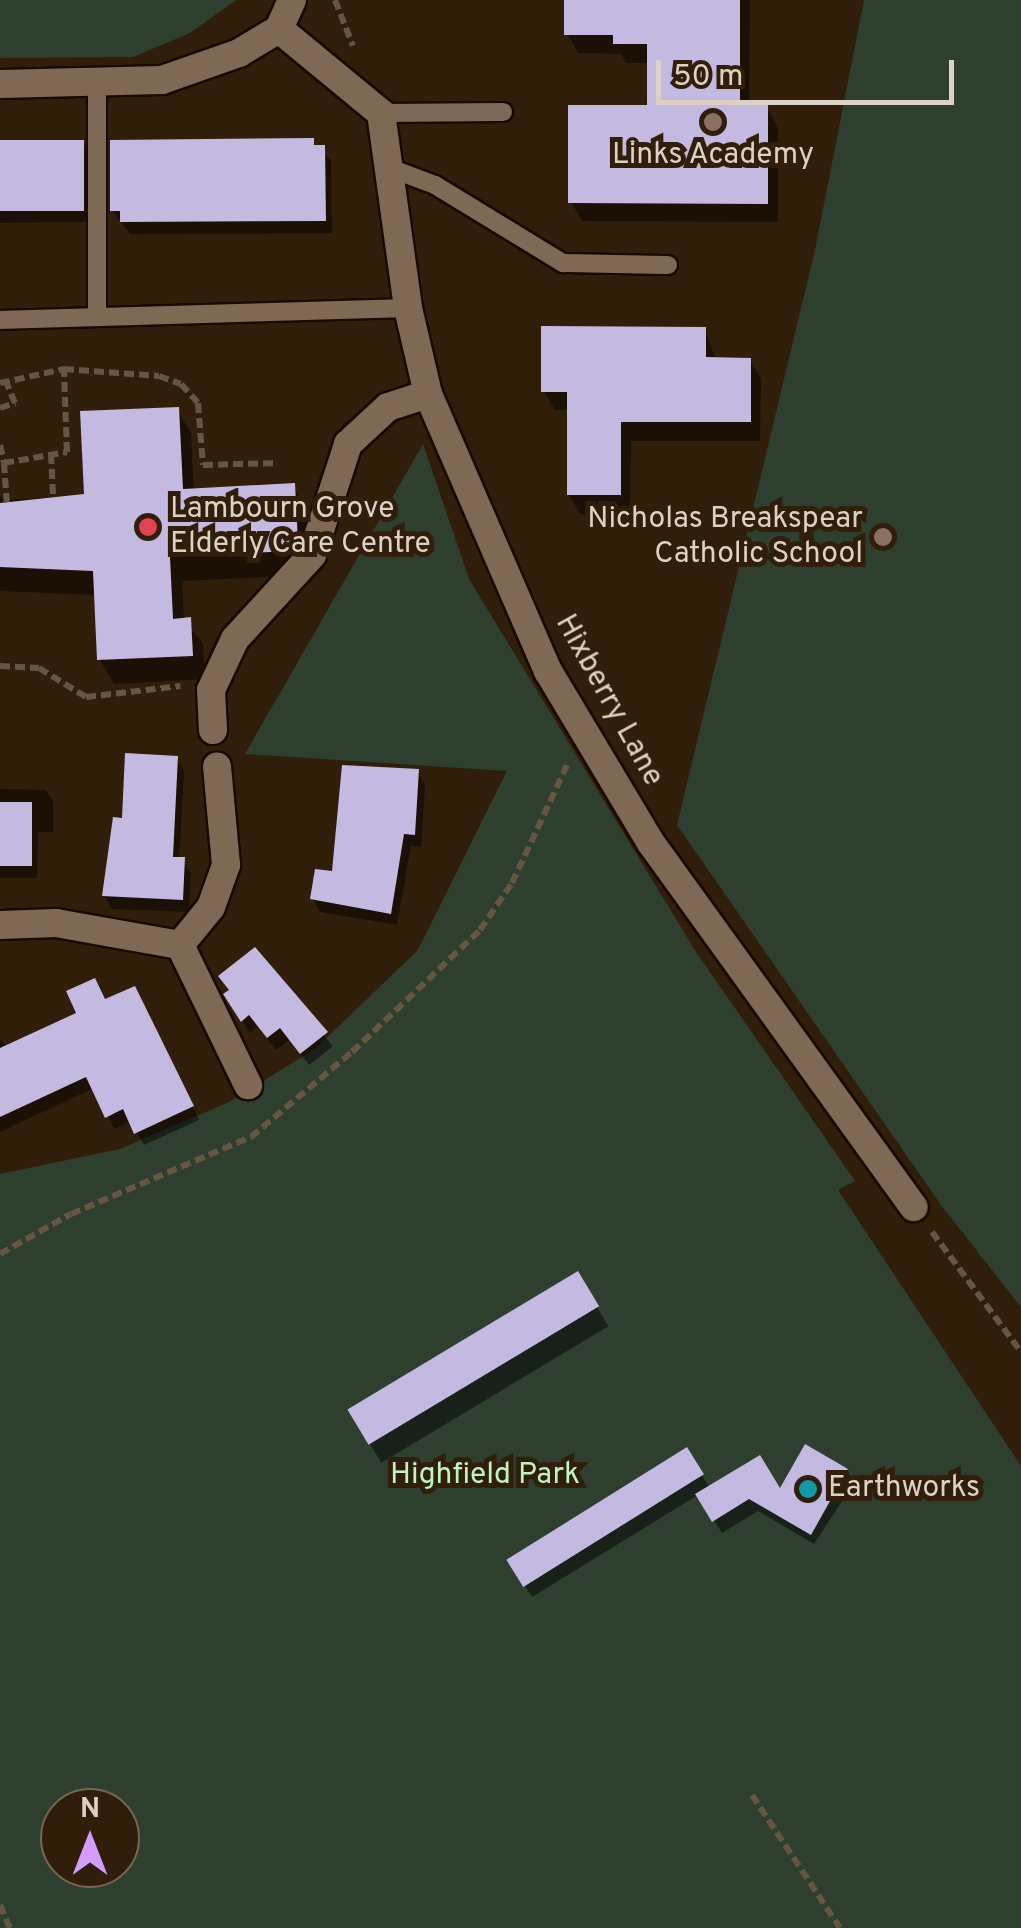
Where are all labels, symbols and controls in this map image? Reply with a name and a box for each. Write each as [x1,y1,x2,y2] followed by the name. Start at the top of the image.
[661,40,958,102] scale bar
[673,59,743,96] text: 50 m
[702,111,724,133] marker: Links Academy
[611,138,815,174] place label: Links Academy
[170,492,431,562] place label: Lambourn Grove Elderly Care Centre
[587,502,863,572] place label: Nicholas Breakspear Catholic School
[135,514,161,540] marker: Lambourn Grove Elderly Care Centre
[872,526,894,548] marker: Nicholas Breakspear Catholic School
[546,609,670,793] street label: Hixberry Lane
[390,1458,580,1494] park label: Highfield Park
[828,1471,980,1507] place label: Earthworks
[797,1478,819,1500] marker: Earthworks
[40,1788,140,1888] north arrow
[80,1792,100,1828] text: N

